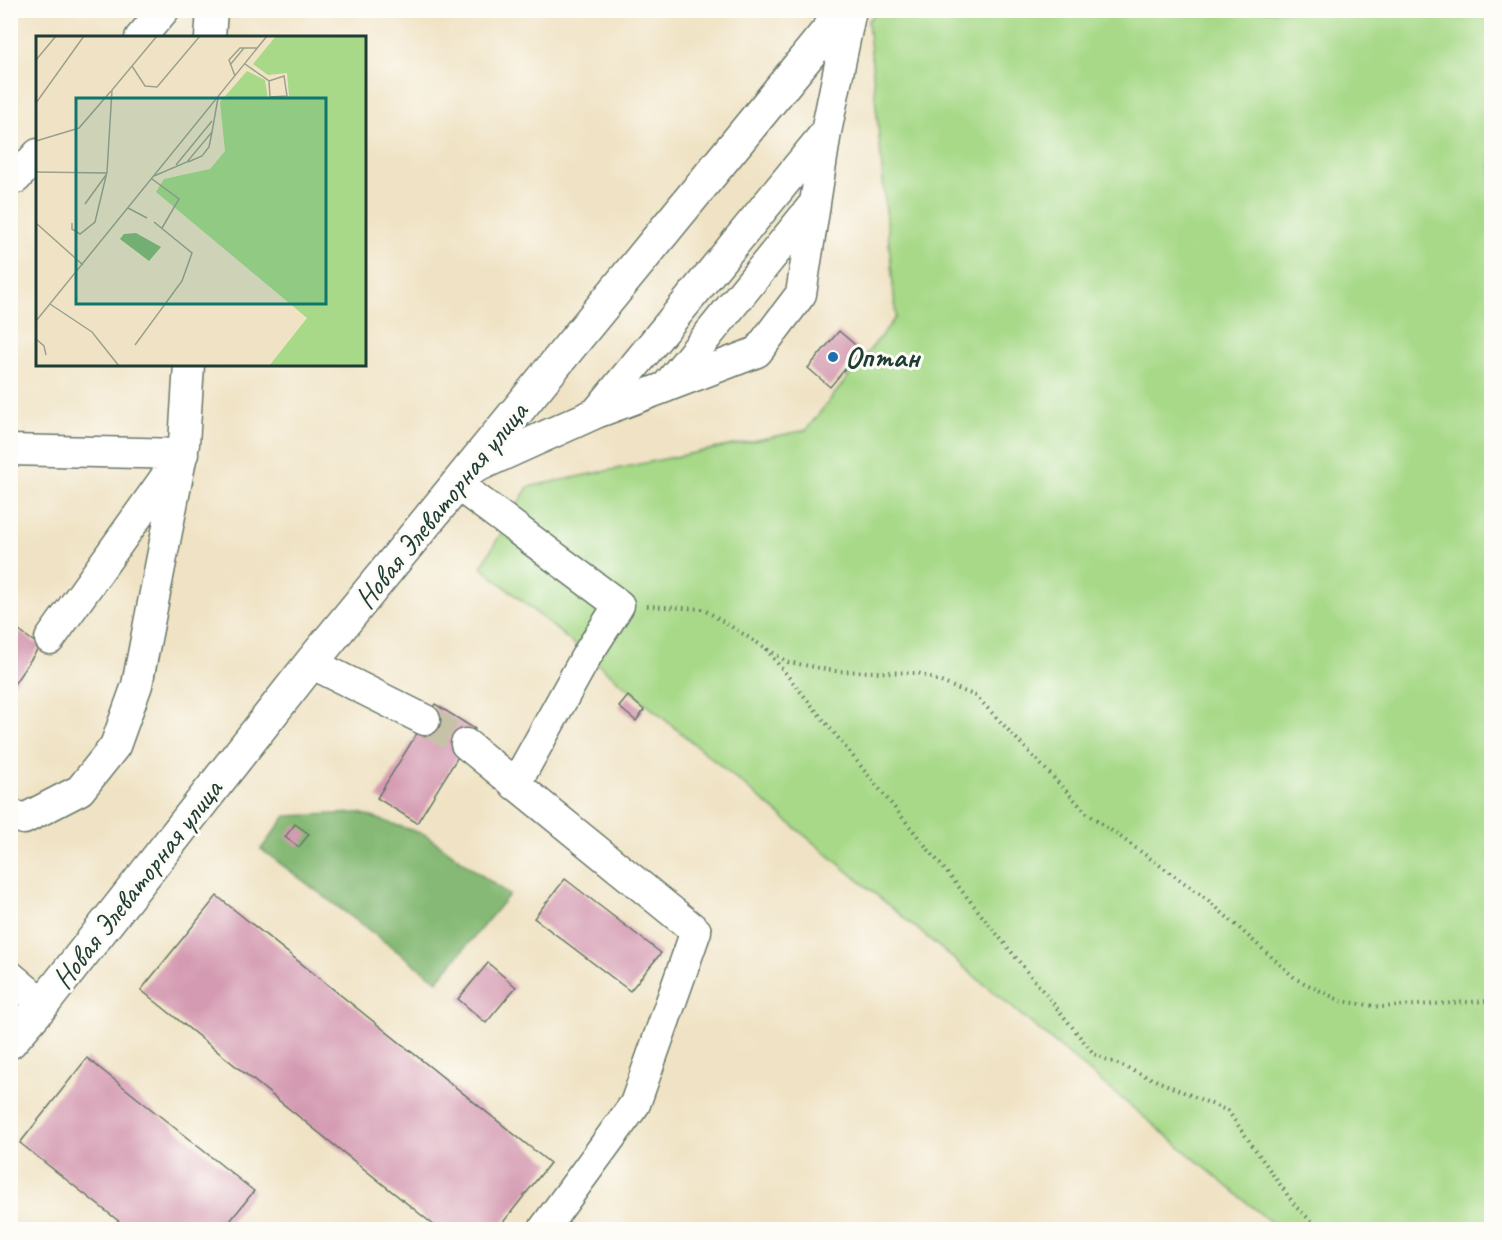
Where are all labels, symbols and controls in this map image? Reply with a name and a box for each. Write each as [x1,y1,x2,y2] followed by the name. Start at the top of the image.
[36,36,366,366] inset map
[845,338,922,376] place label: Оптан
[826,350,840,364] marker: Оптан
[346,392,537,616] street label: Новая Элеваторная улица
[43,770,232,996] street label: Новая Элеваторная улица

